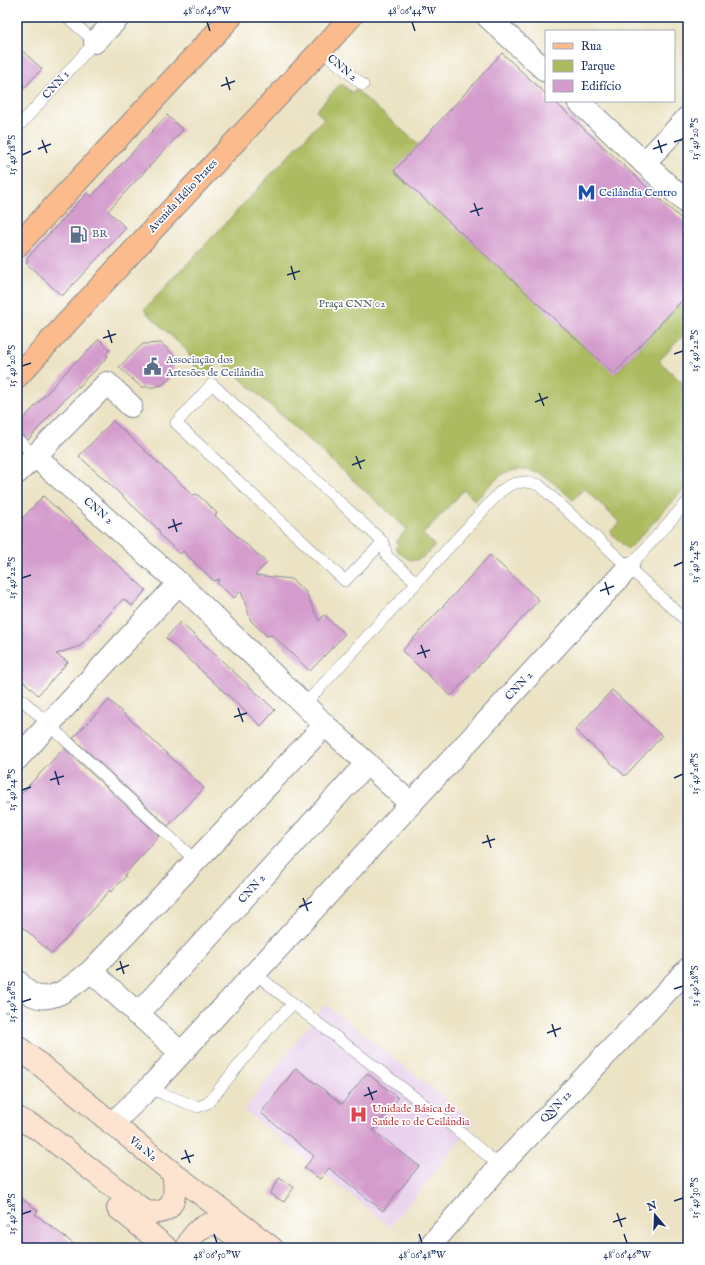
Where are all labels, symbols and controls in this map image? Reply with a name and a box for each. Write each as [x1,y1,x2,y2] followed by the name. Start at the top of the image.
[183,5,231,18] text: 48°06'46"W
[388,5,437,18] text: 48°06'44"W
[545,30,675,102] legend
[581,39,602,54] text: Rua
[324,52,360,84] street label: CNN 2
[581,59,616,75] text: Parque
[40,68,72,102] street label: CNN 1
[581,79,622,94] text: Edifício
[689,118,702,160] text: 15°49'20"S
[6,135,19,175] text: 15°49'18"S
[145,156,221,236] street label: Avenida Hélio Prates
[576,183,596,203] metro station icon: Ceilândia Centro
[599,186,677,200] place label: Ceilândia Centro
[69,224,89,244] fuel station icon: BR
[92,227,108,241] place label: BR
[319,297,385,311] park label: Praça CNN 02
[689,330,702,372] text: 15°49'22"S
[6,345,19,387] text: 15°49'20"S
[165,353,264,380] place label: Associação dos Artesões de Ceilândia
[143,356,163,376] public building icon: Associação dos Artesões de Ceilândia
[80,494,116,528] street label: CNN 2
[689,541,702,583] text: 15°49'24"S
[6,557,19,599] text: 15°49'22"S
[502,669,536,703] street label: CNN 2
[689,753,702,795] text: 15°49'26"S
[6,769,19,811] text: 15°49'24"S
[235,872,269,906] street label: CNN 2
[689,965,702,1007] text: 15°49'28"S
[6,981,19,1023] text: 15°49'26"S
[537,1088,575,1126] street label: QNN 12
[372,1102,470,1129] place label: Unidade Básica de Saúde 10 de Ceilândia
[349,1105,369,1125] hospital icon: Unidade Básica de Saúde 10 de Ceilândia
[125,1133,160,1164] street label: Via N2
[689,1177,702,1219] text: 15°49'30"S
[6,1193,19,1235] text: 15°49'28"S
[635,1195,675,1235] north arrow
[644,1198,659,1215] text: N
[194,1249,241,1262] text: 48°06'50"W
[398,1249,446,1262] text: 48°06'48"W
[603,1249,651,1262] text: 48°06'46"W

